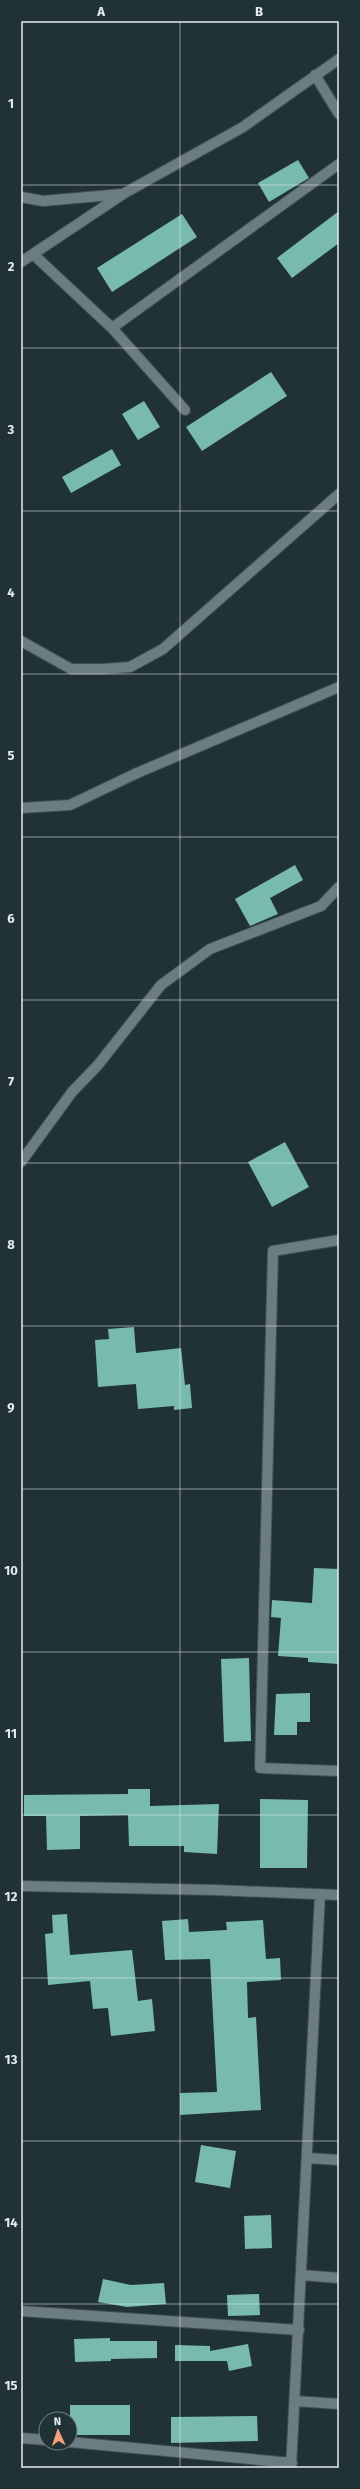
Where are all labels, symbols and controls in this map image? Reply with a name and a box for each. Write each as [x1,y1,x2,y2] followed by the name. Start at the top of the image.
[96,4,105,19] text: A
[255,4,263,19] text: B
[8,96,14,111] text: 1
[8,259,15,274] text: 2
[7,422,15,437] text: 3
[7,585,15,600] text: 4
[8,748,15,763] text: 5
[7,911,15,926] text: 6
[8,1074,14,1089] text: 7
[7,1237,15,1252] text: 8
[7,1400,15,1415] text: 9
[4,1563,18,1578] text: 10
[5,1726,17,1741] text: 11
[5,1889,18,1904] text: 12
[5,2052,18,2067] text: 13
[4,2215,18,2230] text: 14
[4,2378,18,2393] text: 15
[38,2411,78,2451] north arrow
[54,2415,61,2428] text: N

